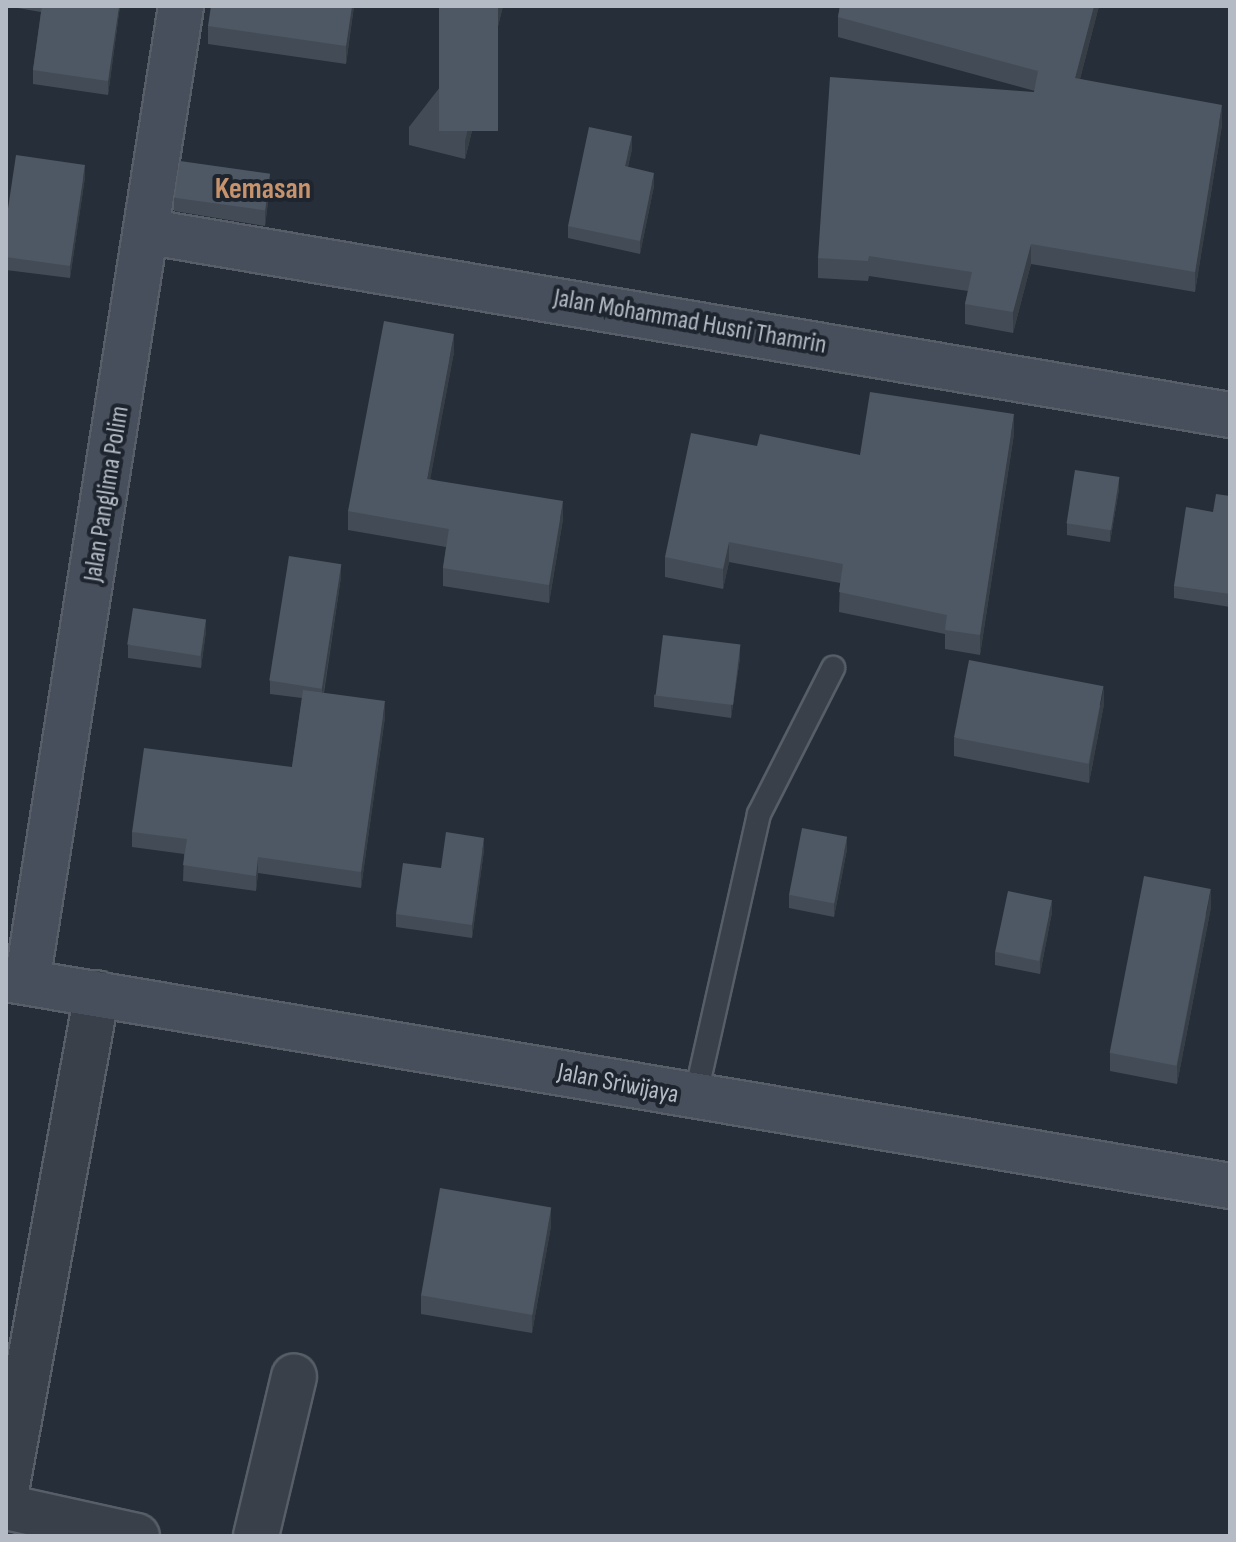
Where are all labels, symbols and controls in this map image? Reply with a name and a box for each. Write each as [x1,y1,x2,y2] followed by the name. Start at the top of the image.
[215,171,311,207] district label: Kemasan
[551,283,829,361] street label: Jalan Mohammad Husni Thamrin
[78,404,136,584] street label: Jalan Panglima Polim
[555,1057,681,1111] street label: Jalan Sriwijaya

